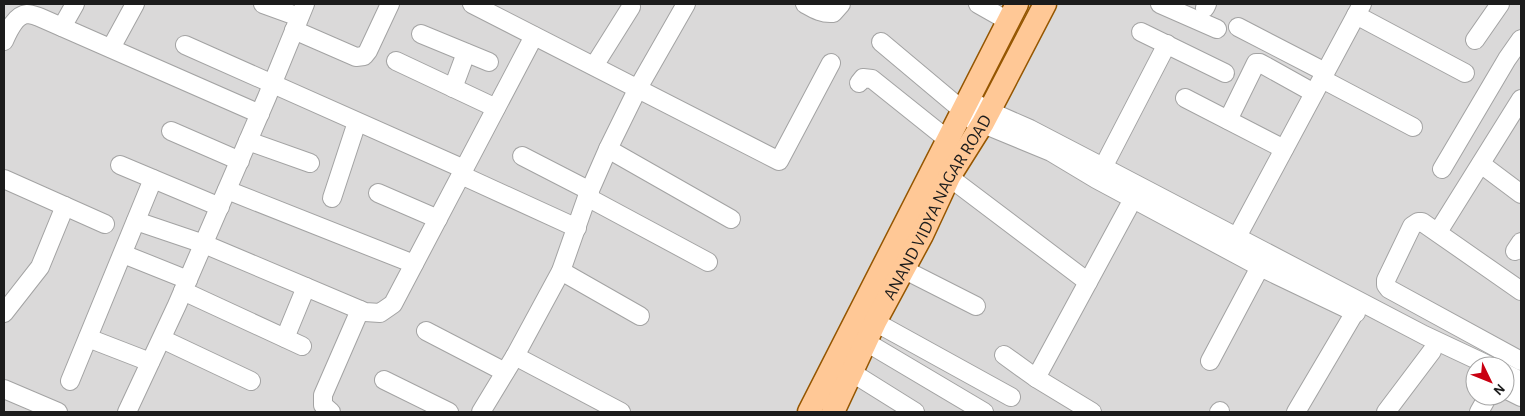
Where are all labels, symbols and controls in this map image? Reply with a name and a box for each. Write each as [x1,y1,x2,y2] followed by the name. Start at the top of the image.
[881,112,996,303] street label: ANAND VIDYA NAGAR ROAD
[1465,356,1515,406] north arrow
[1490,381,1507,398] text: N

